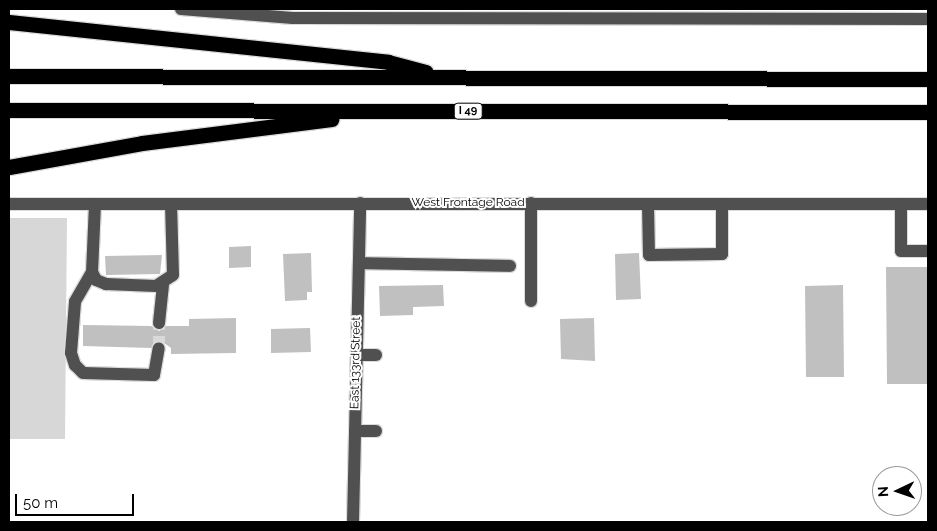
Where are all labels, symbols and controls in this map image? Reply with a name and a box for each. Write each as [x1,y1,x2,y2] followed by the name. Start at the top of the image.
[453,102,483,120] road number: I 49
[411,196,525,210] street label: West Frontage Road
[348,317,364,409] street label: East 133rd Street
[872,466,922,516] north arrow
[18,484,136,516] scale bar
[875,486,891,497] text: N
[23,494,58,512] text: 50 m

